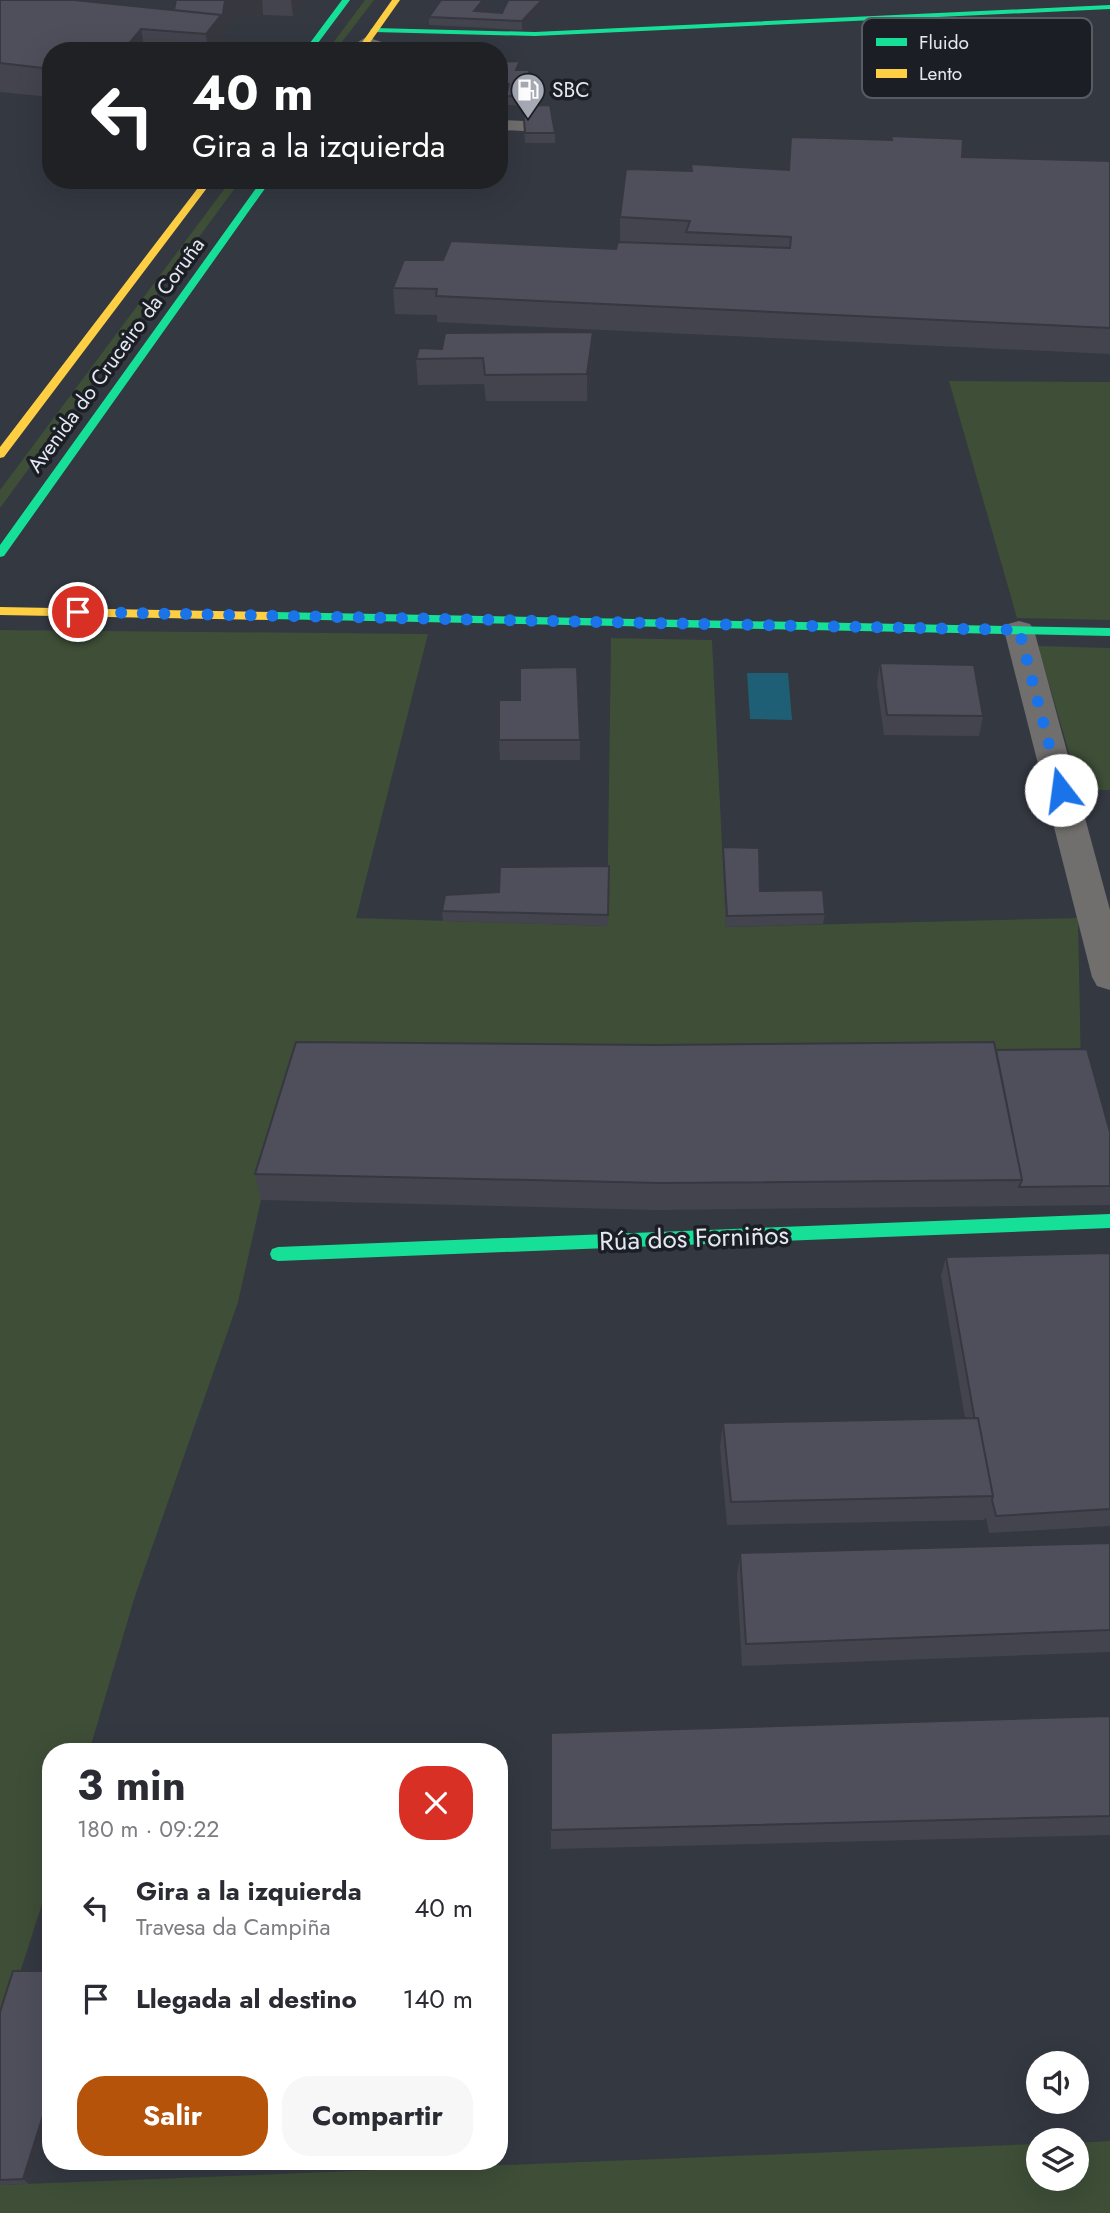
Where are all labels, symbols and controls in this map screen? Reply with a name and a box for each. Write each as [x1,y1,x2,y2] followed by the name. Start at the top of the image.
[862,18,1092,98] legend
[919,29,969,56] text: Fluido
[192,58,314,128] text: 40 m
[919,60,962,87] text: Lento
[77,70,168,161] icon: left
[509,71,547,120] fuel station icon: SBC
[552,75,590,105] place label: SBC
[192,123,445,169] text: Gira a la izquierda
[20,231,212,479] street label: Avenida do Cruceiro da Coruña
[48,582,108,642] pin
[59,593,97,631] icon: arrive
[1024,753,1098,827] position arrow
[598,1216,790,1260] street label: Rúa dos Forniños
[77,1755,186,1816] text: 3 min
[399,1766,473,1840] button: close
[77,1812,219,1846] text: 180 m · 09:22
[136,1872,362,1910] text: Gira a la izquierda
[77,1889,115,1927] icon: left
[414,1889,473,1927] text: 40 m
[136,1910,331,1944] text: Travesa da Campiña
[77,1980,115,2018] icon: arrive
[136,1980,357,2018] text: Llegada al destino
[402,1980,473,2018] text: 140 m
[1026,2051,1089,2191] map controls
[1026,2051,1089,2114] button: sound
[77,2076,268,2156] button: Salir
[282,2076,473,2156] button: Compartir
[1026,2128,1089,2191] button: layers

